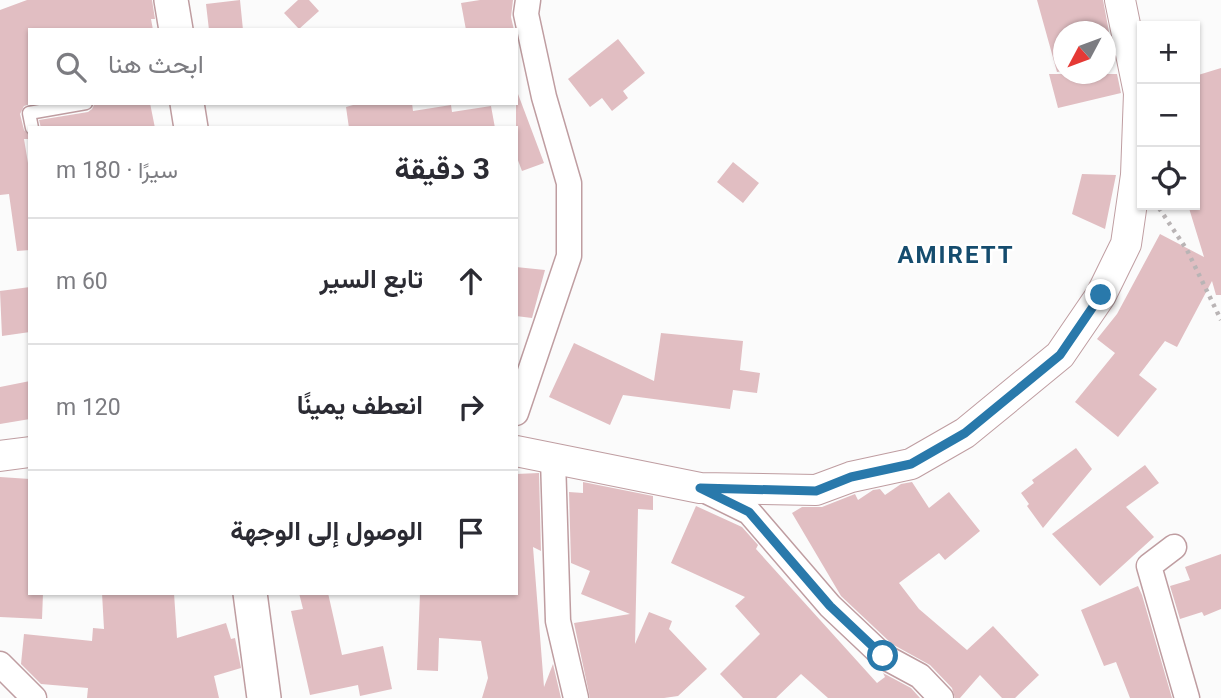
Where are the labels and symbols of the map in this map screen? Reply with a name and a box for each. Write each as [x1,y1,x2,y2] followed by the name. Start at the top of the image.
[1053,21,1116,84] north arrow
[897,241,1015,269] district label: AMIRETT
[1085,279,1116,310] route end
[867,640,898,671] route start

